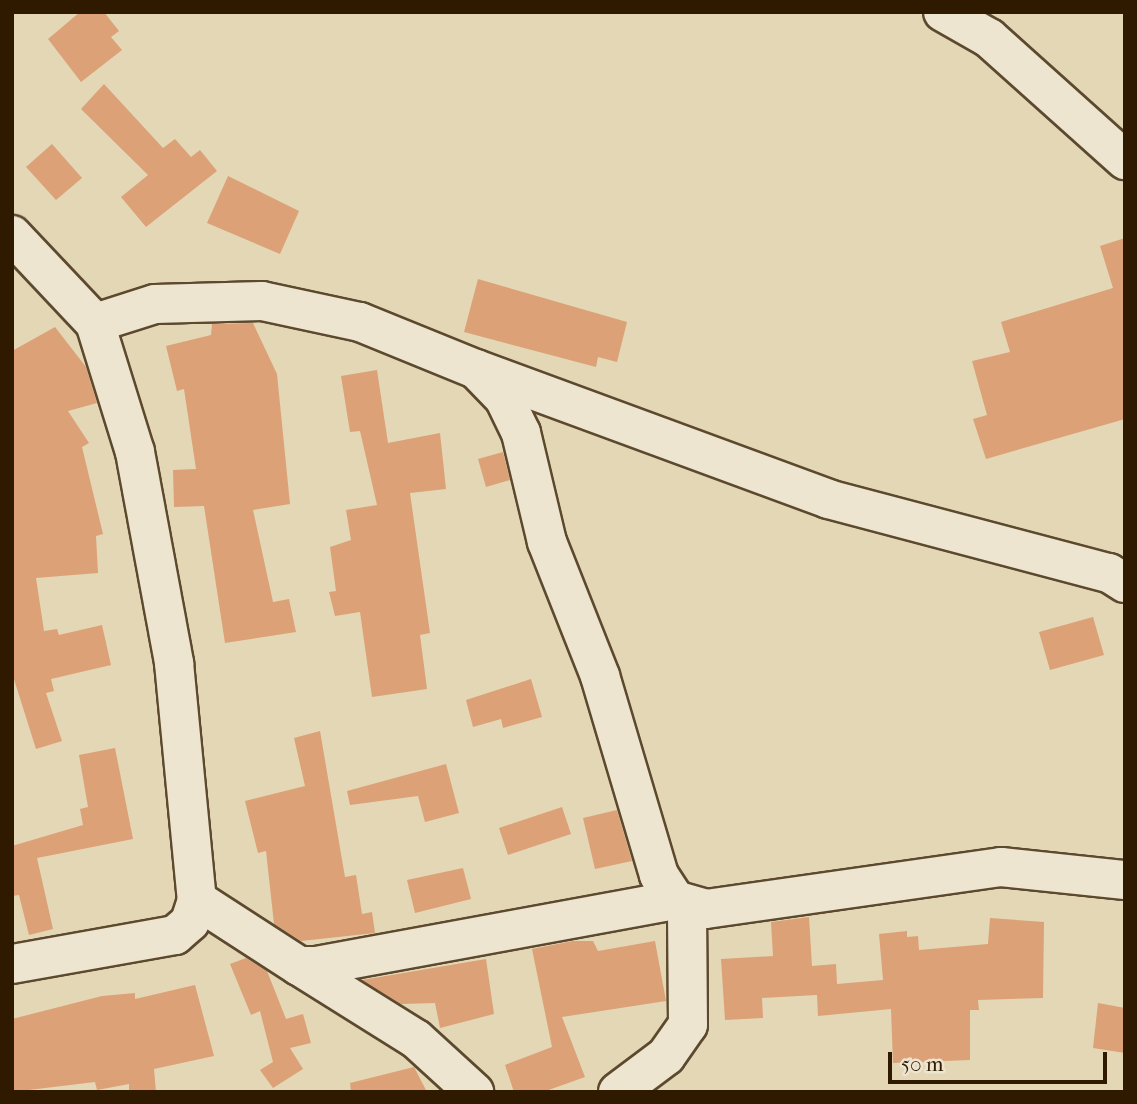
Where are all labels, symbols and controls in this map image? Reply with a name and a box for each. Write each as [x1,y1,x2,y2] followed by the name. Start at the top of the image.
[892,1038,1111,1082] scale bar
[901,1052,944,1076] text: 50 m

